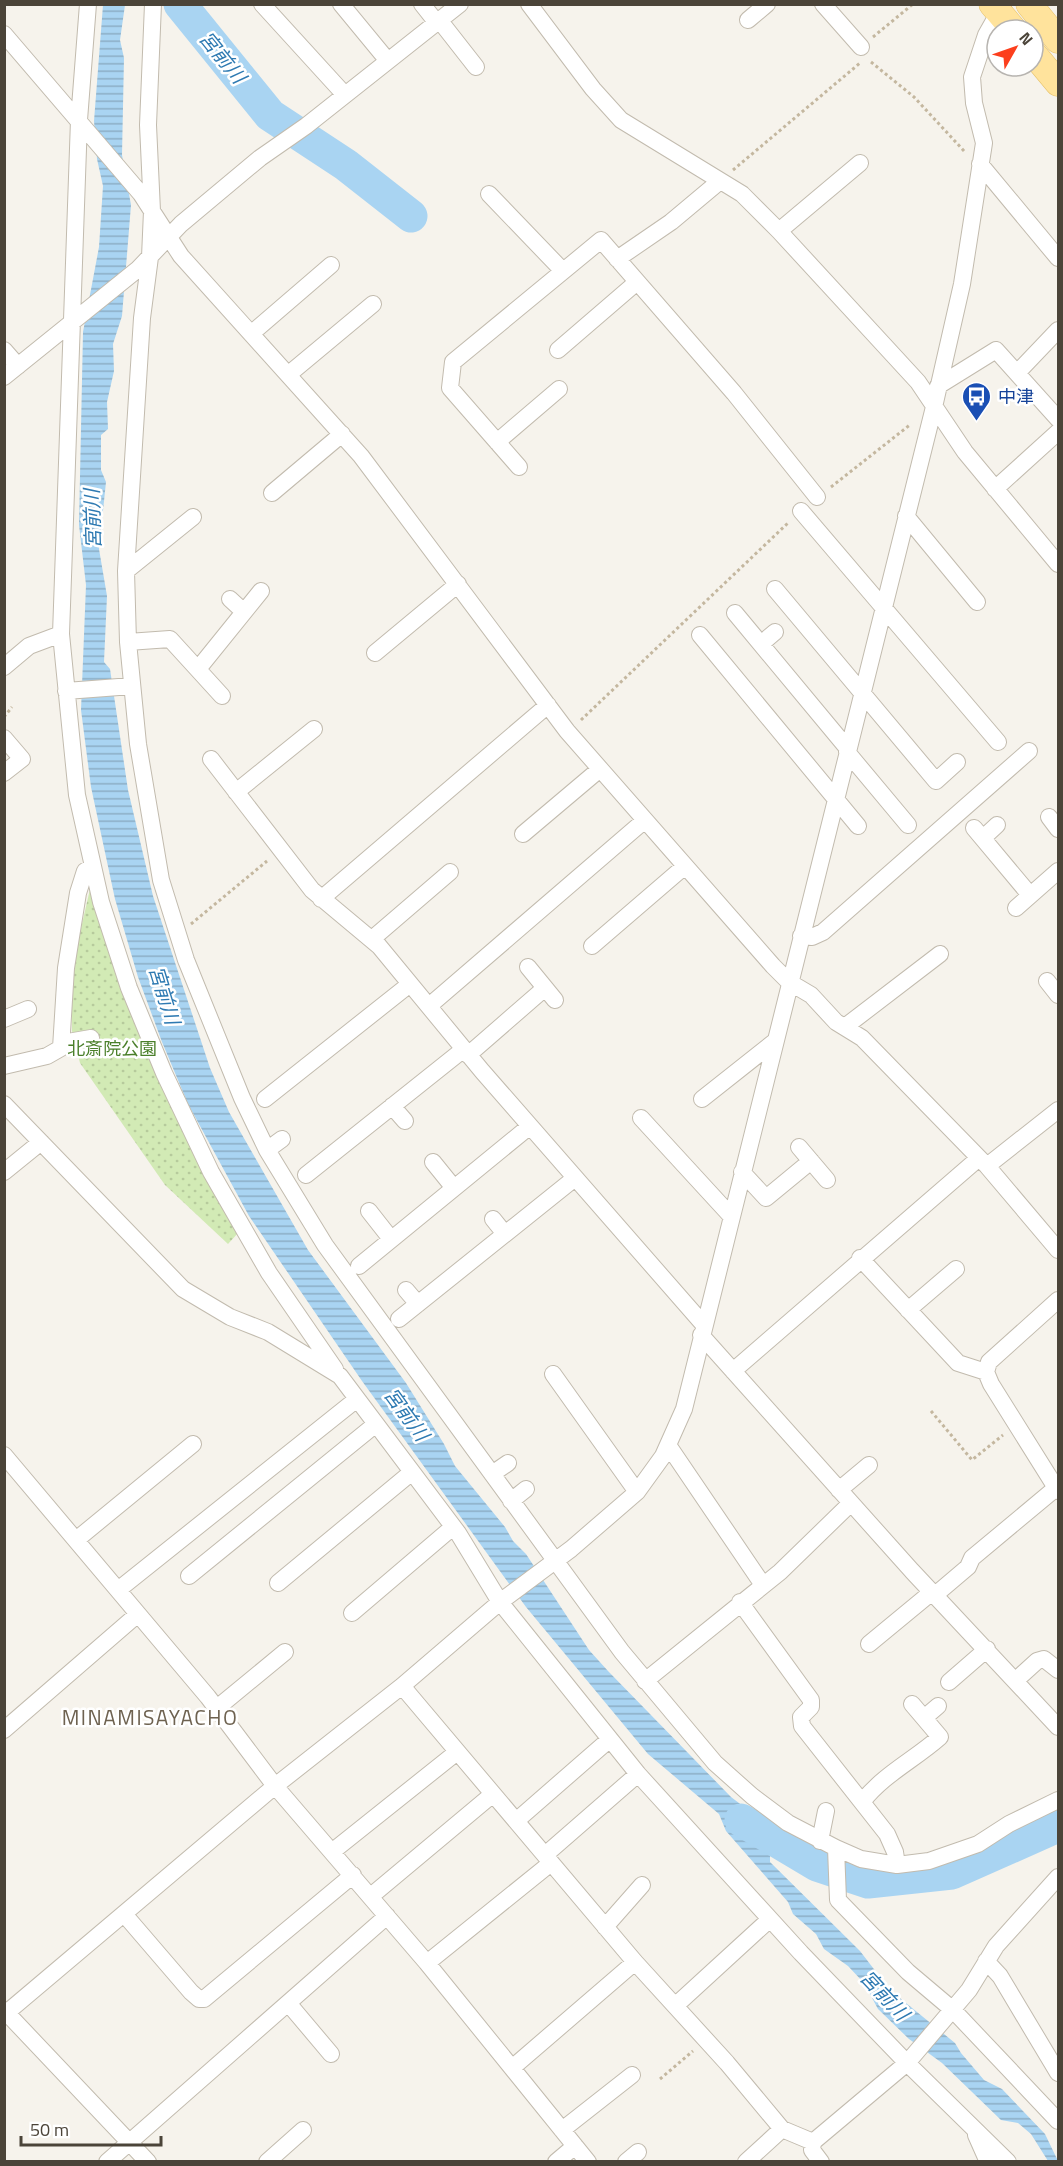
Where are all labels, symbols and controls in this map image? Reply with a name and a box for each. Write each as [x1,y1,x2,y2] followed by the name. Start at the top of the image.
[985,18,1045,78] north arrow
[192,24,255,92] water label: 宮前川
[1014,26,1039,50] text: N
[961,380,993,422] bus stop icon: 中津
[998,383,1034,410] place label: 中津
[75,486,109,550] water label: 宮前川
[141,962,189,1030] water label: 宮前川
[67,1035,157,1062] park label: 北斎院公園
[377,1381,438,1449] water label: 宮前川
[62,1701,238,1733] district label: MINAMISAYACHO
[853,1962,918,2029] water label: 宮前川
[21,2109,160,2147] scale bar
[30,2116,69,2143] text: 50 m

